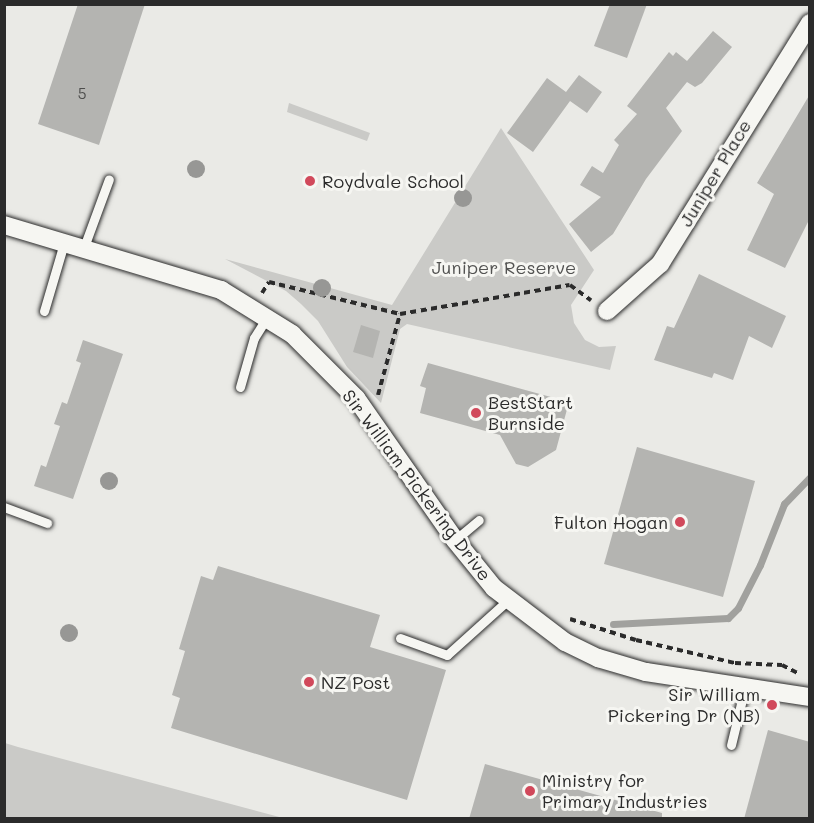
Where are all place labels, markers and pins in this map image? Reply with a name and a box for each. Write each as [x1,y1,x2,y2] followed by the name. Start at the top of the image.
[322,170,464,192] place label: Roydvale School
[303,174,317,188] marker: Roydvale School
[488,392,573,434] place label: BestStart Burnside
[469,406,483,420] marker: BestStart Burnside
[554,511,668,533] place label: Fulton Hogan
[673,515,687,529] marker: Fulton Hogan
[321,671,390,693] place label: NZ Post
[302,675,316,689] marker: NZ Post
[608,684,760,726] place label: Sir William Pickering Dr (NB)
[765,698,779,712] marker: Sir William Pickering Dr (NB)
[542,770,708,812] place label: Ministry for Primary Industries
[523,784,537,798] marker: Ministry for Primary Industries

